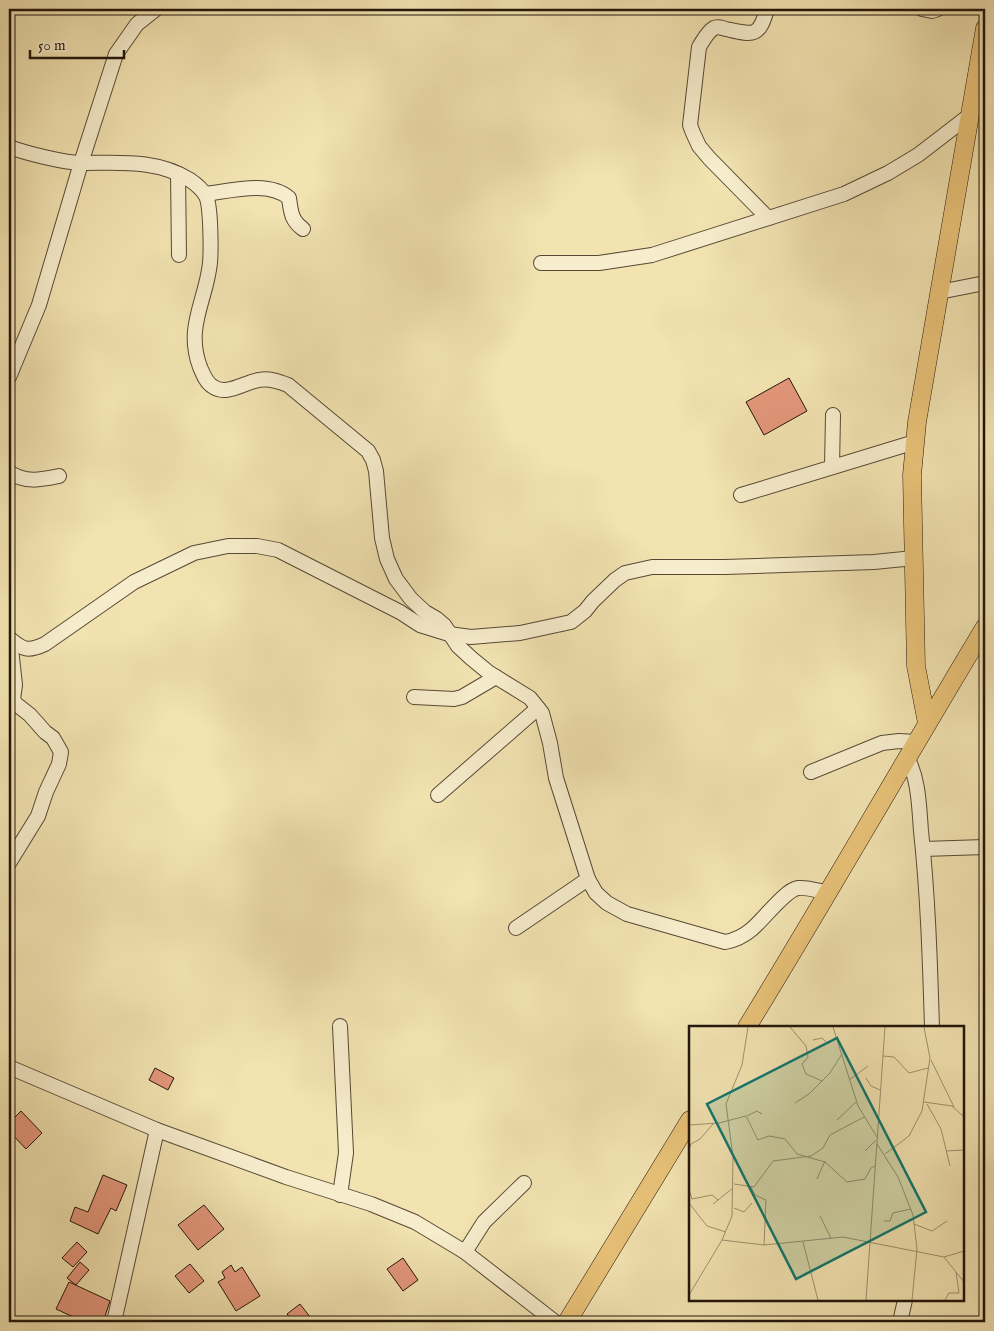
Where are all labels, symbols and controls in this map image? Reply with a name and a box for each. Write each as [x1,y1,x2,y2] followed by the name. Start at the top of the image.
[30,28,124,60] scale bar
[38,36,66,55] text: 50 m
[689,1026,964,1301] inset map

